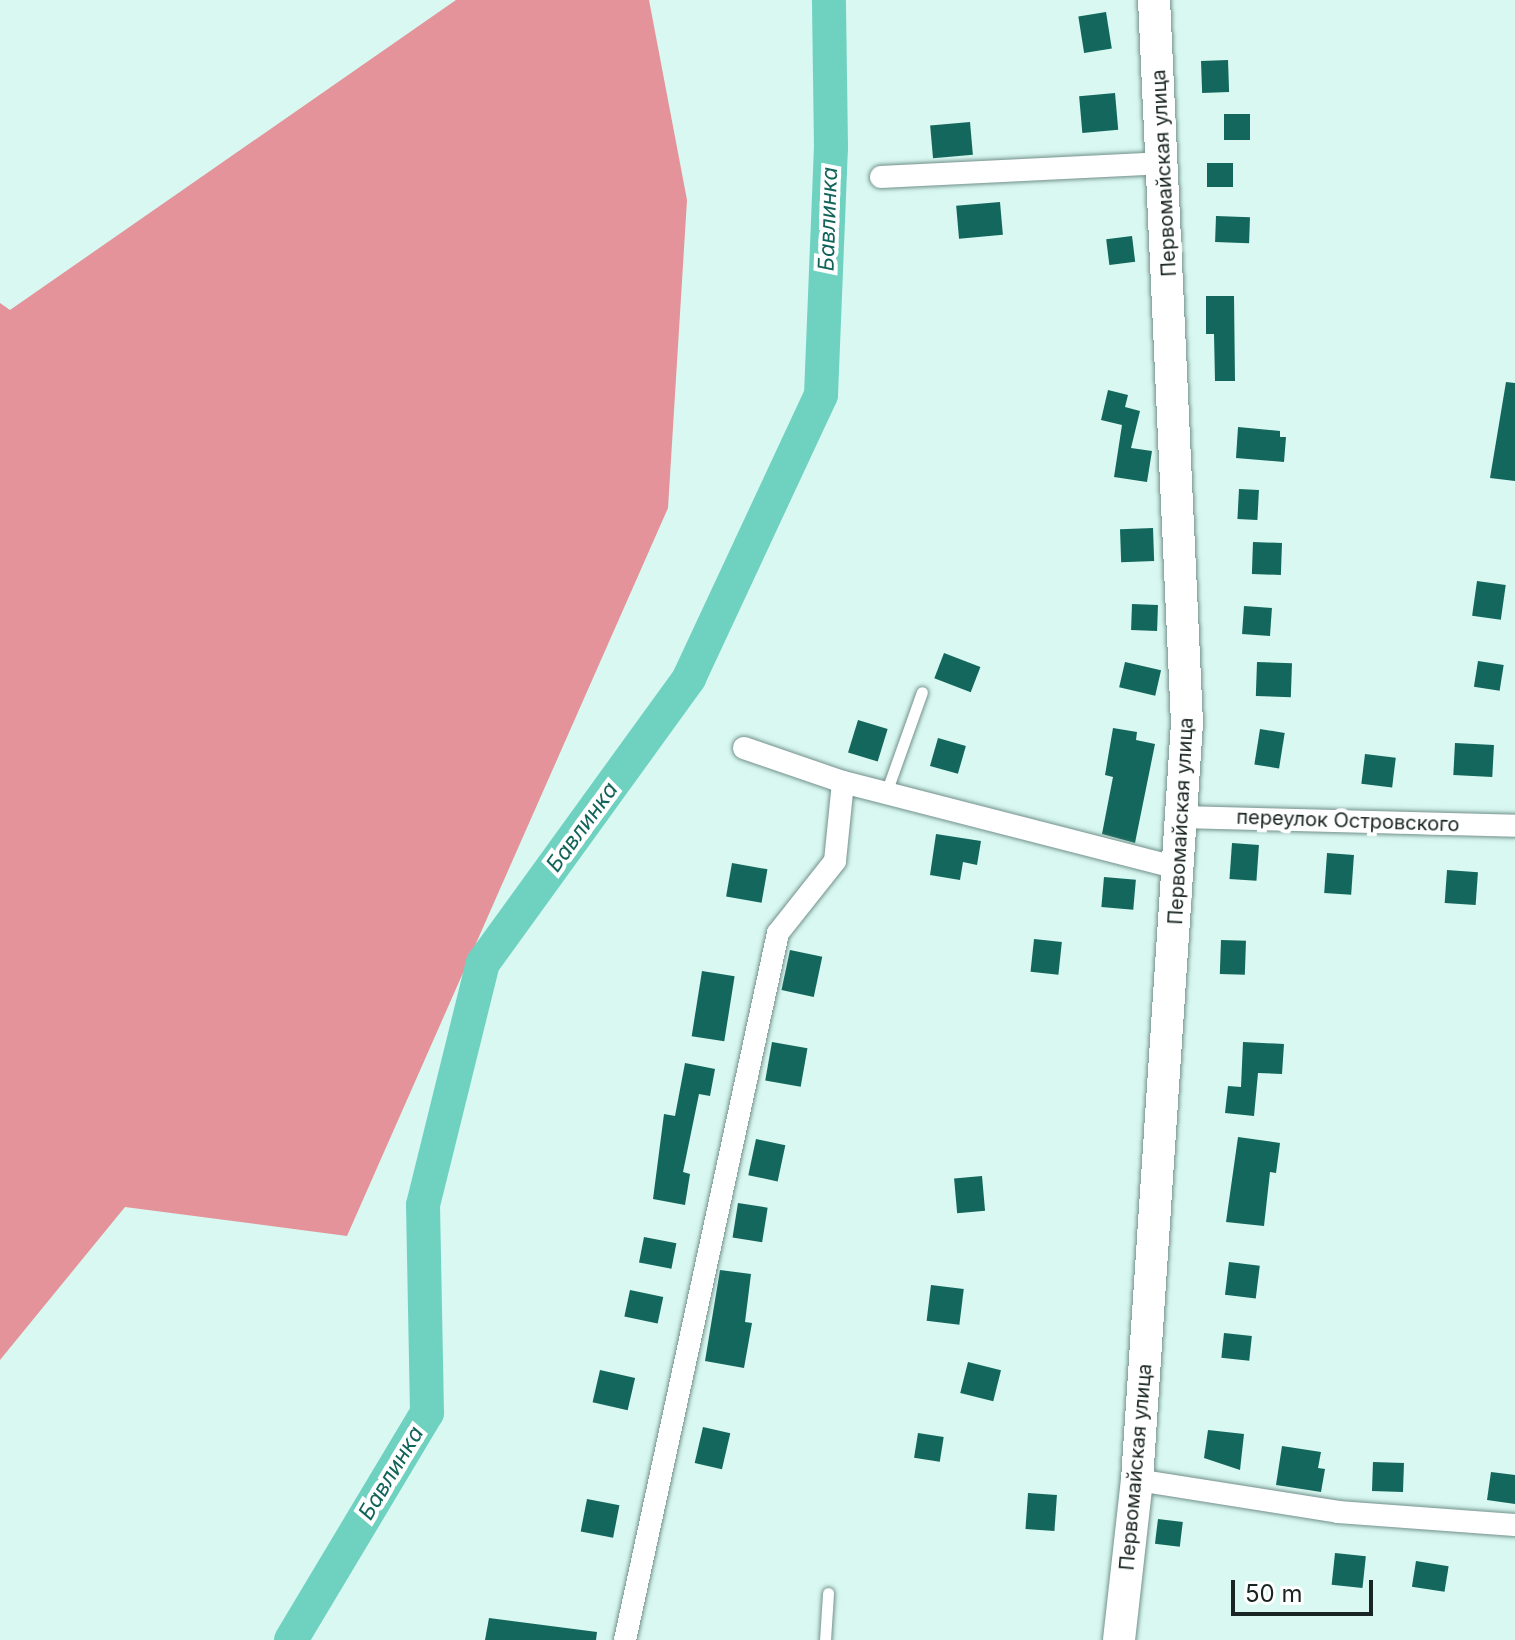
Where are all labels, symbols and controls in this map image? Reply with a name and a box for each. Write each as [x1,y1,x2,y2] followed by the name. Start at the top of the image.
[1147,69,1181,277] street label: Первомайская улица
[813,166,843,272] water label: Бавлинка
[1164,717,1198,925] street label: Первомайская улица
[541,777,623,877] water label: Бавлинка
[1236,805,1460,837] street label: переулок Островского
[1115,1363,1157,1571] street label: Первомайская улица
[353,1421,429,1525] water label: Бавлинка
[1235,1564,1377,1614] scale bar
[1245,1579,1303,1608] text: 50 m

